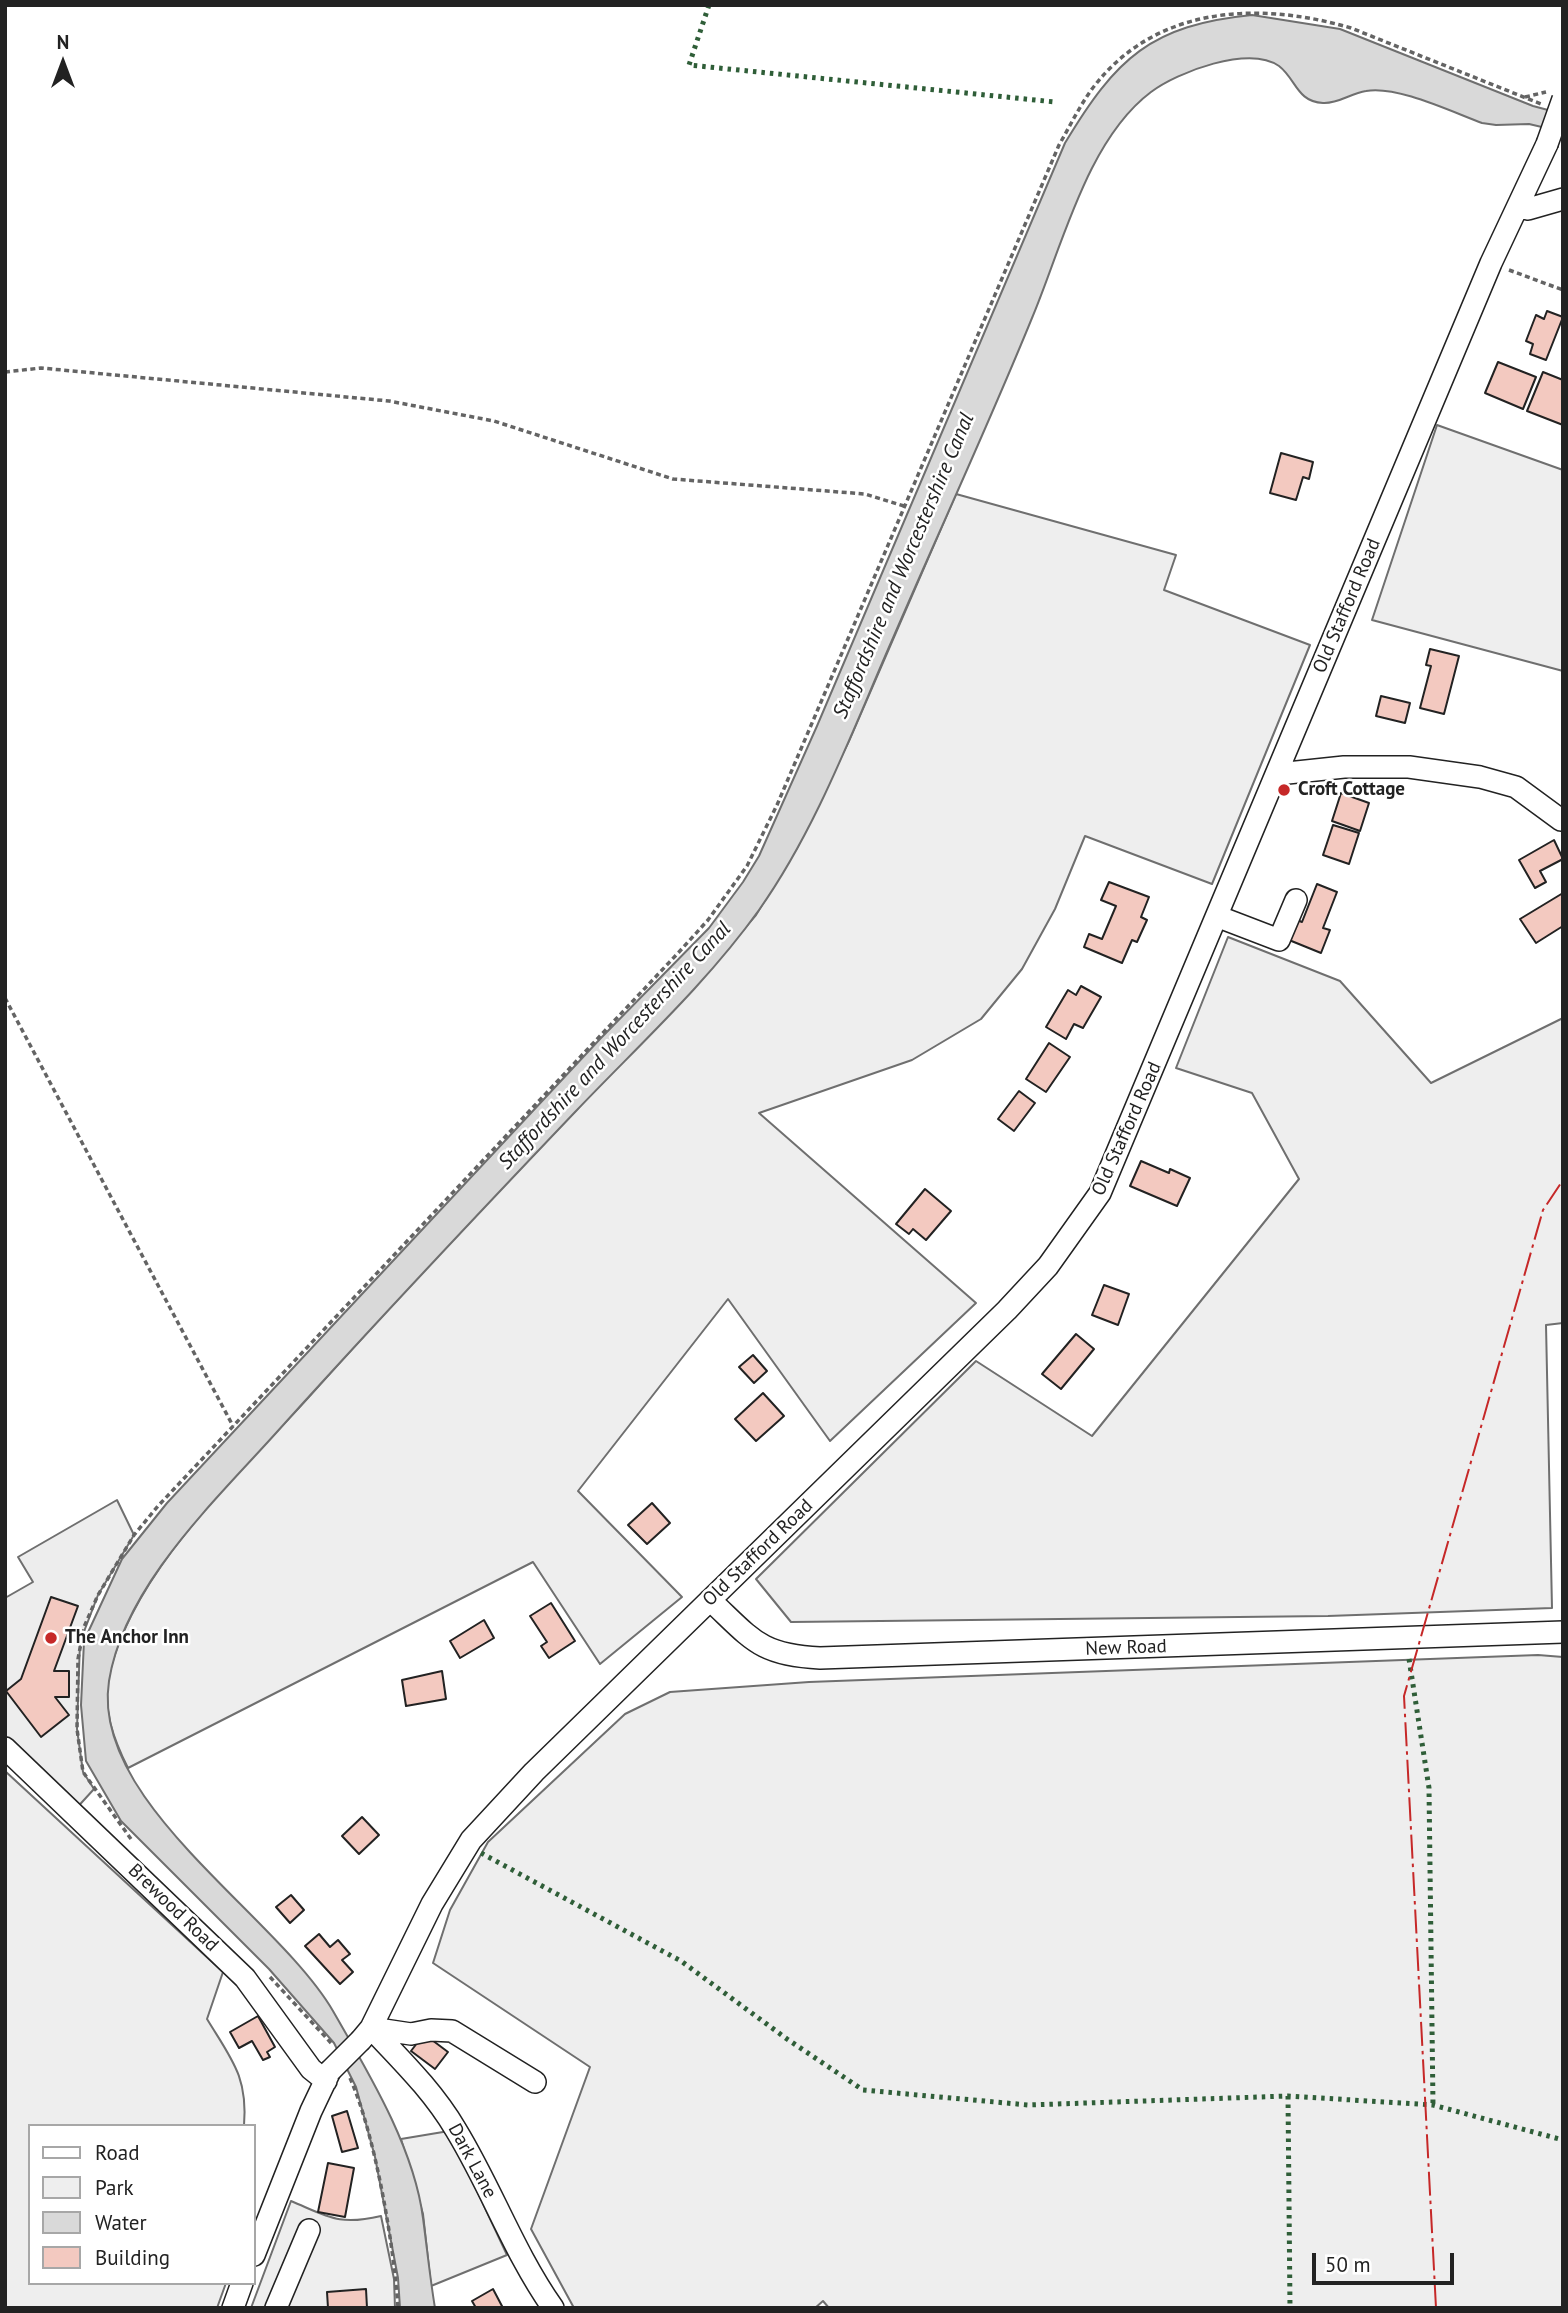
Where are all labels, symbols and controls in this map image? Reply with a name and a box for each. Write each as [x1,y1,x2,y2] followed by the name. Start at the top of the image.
[28,28,98,98] north arrow
[57,30,69,54] text: N
[828,410,980,722] water label: Staffordshire and Worcestershire Canal
[1308,535,1386,677] street label: Old Stafford Road
[1298,779,1405,801] place label: Croft Cottage
[1276,782,1292,798] marker: Croft Cottage
[494,917,736,1175] water label: Staffordshire and Worcestershire Canal
[1087,1059,1167,1199] street label: Old Stafford Road
[698,1495,818,1611] street label: Old Stafford Road
[65,1627,189,1649] place label: The Anchor Inn
[43,1630,59,1646] marker: The Anchor Inn
[1085,1635,1167,1661] street label: New Road
[123,1859,223,1957] street label: Brewood Road
[443,2120,501,2202] street label: Dark Lane
[28,2124,256,2285] legend
[95,2139,139,2166] text: Road
[95,2174,134,2201] text: Park
[95,2209,147,2236] text: Water
[1316,2240,1458,2284] scale bar
[95,2244,170,2271] text: Building
[1325,2251,1371,2278] text: 50 m

